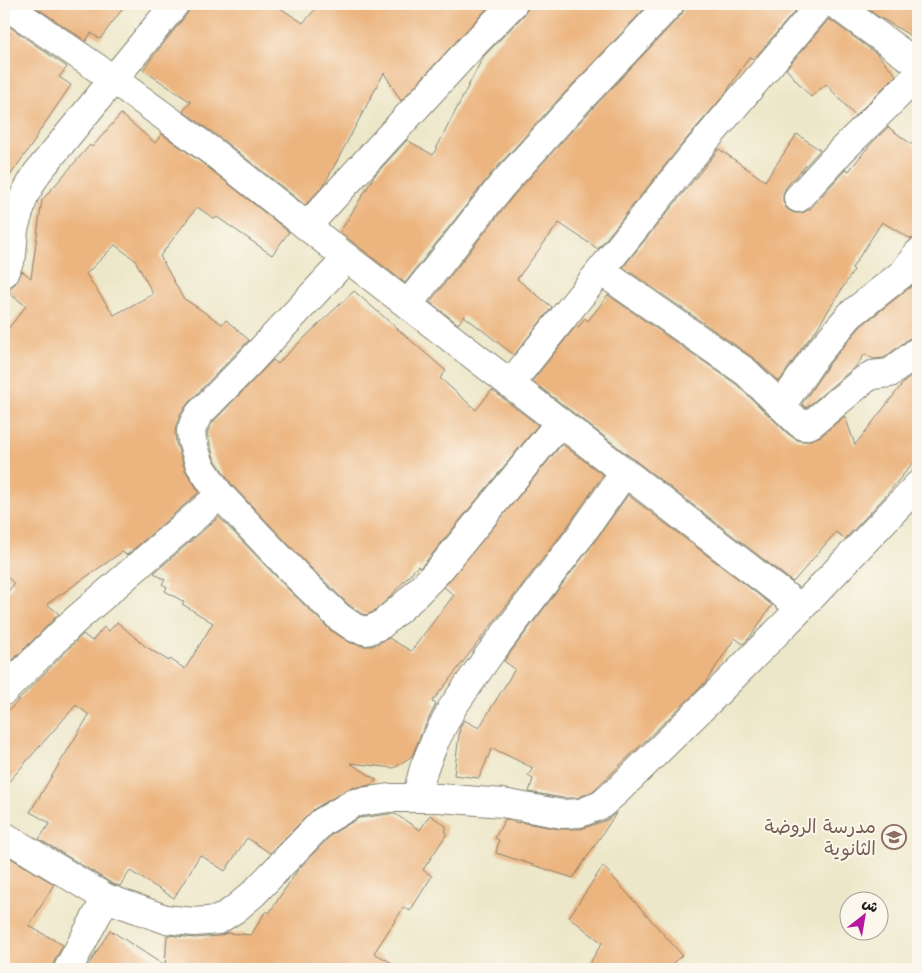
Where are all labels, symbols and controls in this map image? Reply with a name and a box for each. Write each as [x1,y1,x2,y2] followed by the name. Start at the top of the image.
[765,814,876,861] place label: مدرسة الروضة الثانوية
[881,824,907,850] school or university icon: مدرسة الروضة الثانوية
[840,890,890,940] north arrow
[859,893,882,917] text: ش

